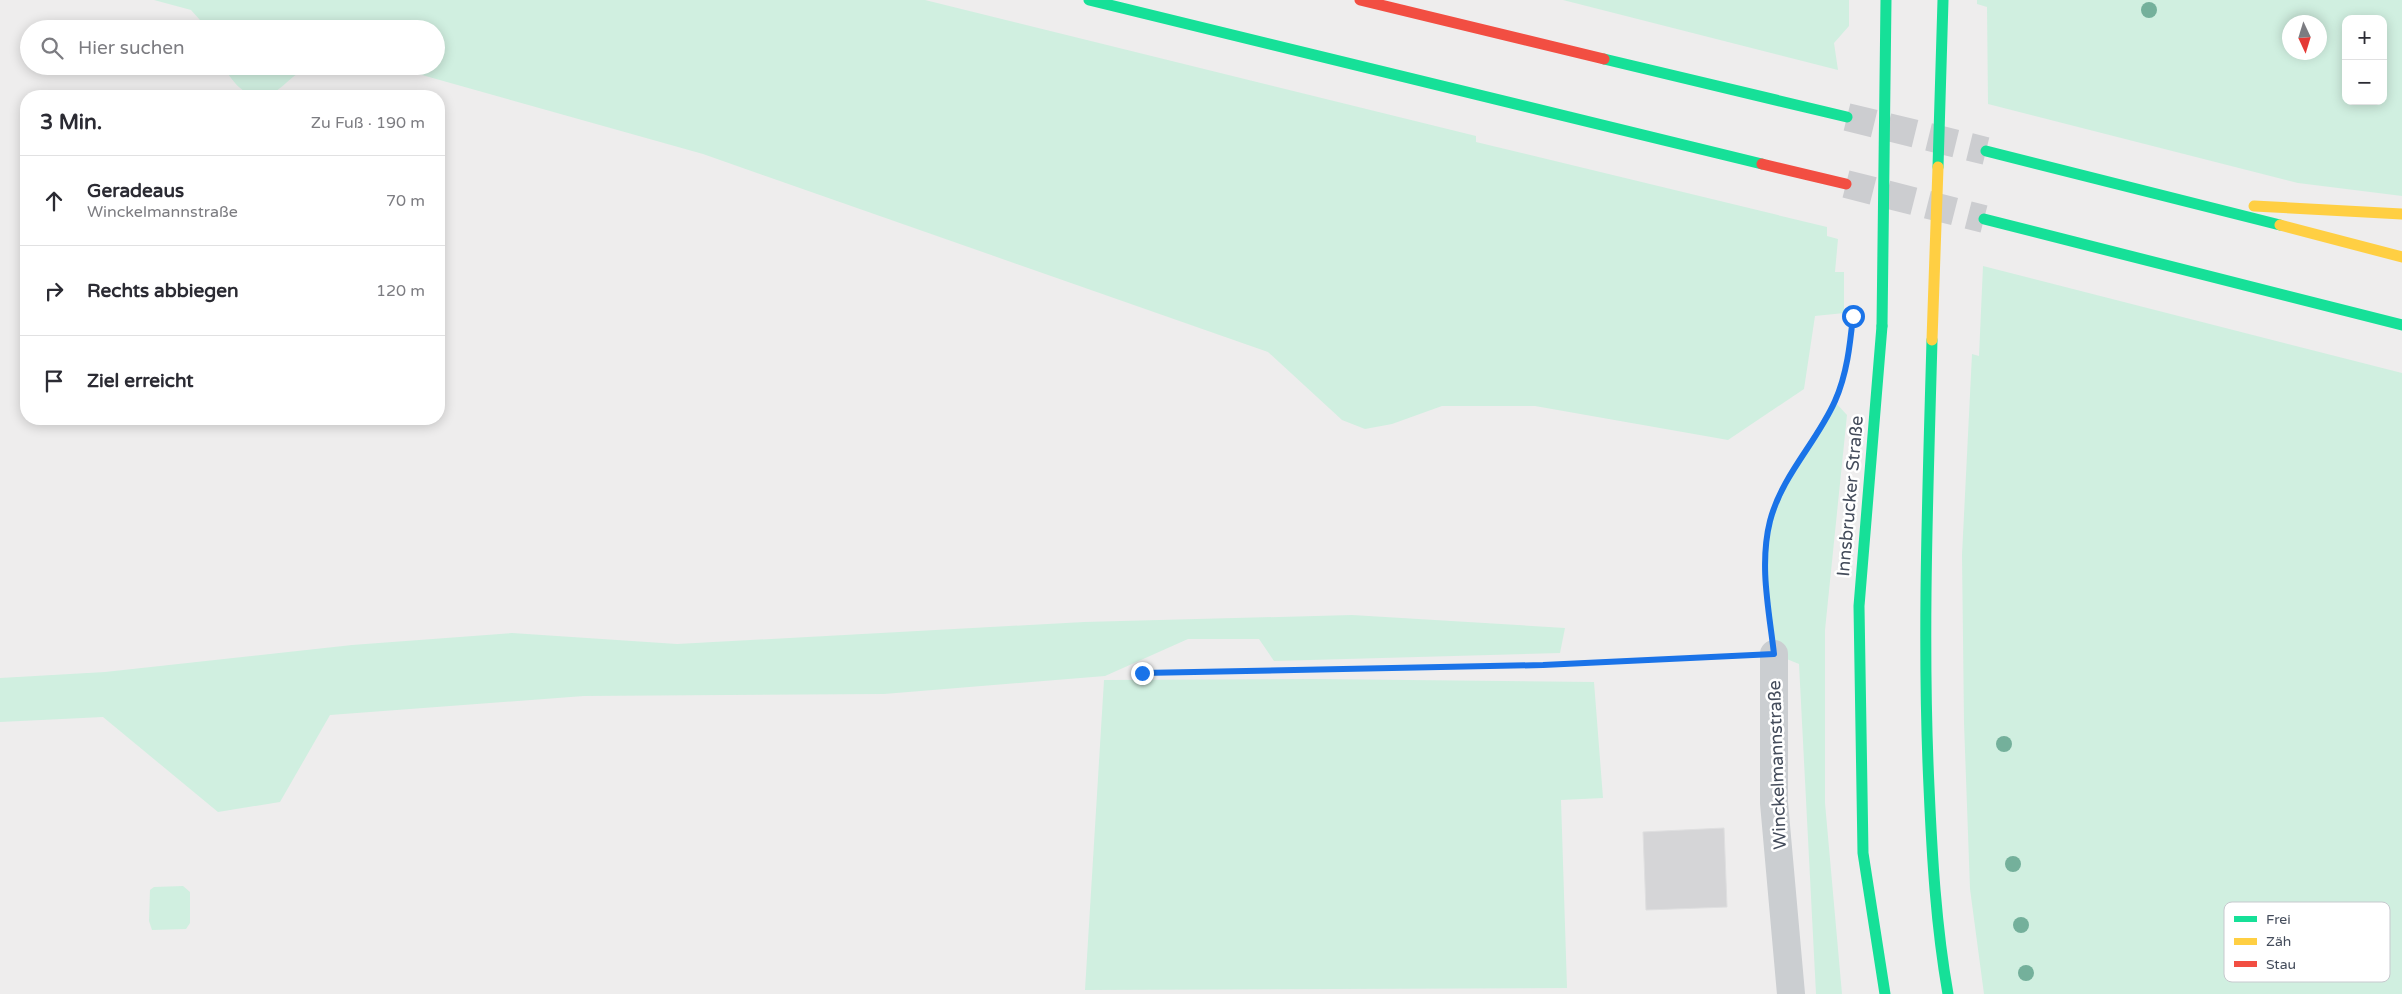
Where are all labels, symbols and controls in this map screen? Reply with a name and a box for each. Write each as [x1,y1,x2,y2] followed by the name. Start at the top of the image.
[2282,15,2327,60] north arrow
[2342,15,2387,105] map controls
[2342,15,2387,60] button: +
[20,20,445,75] search box
[38,34,66,62] icon: search
[78,37,185,59] text: Hier suchen
[2342,60,2387,105] button: −
[40,110,102,135] text: 3 Min.
[311,113,425,133] text: Zu Fuß · 190 m
[87,180,184,202] text: Geradeaus
[40,187,68,215] icon: ahead
[386,191,425,211] text: 70 m
[87,202,238,222] text: Winckelmannstraße
[40,277,68,305] icon: right
[87,280,239,302] text: Rechts abbiegen
[376,281,425,301] text: 120 m
[1842,305,1865,328] route start
[40,367,68,395] icon: arrive
[87,370,194,392] text: Ziel erreicht
[1832,415,1868,577] street label: Innsbrucker Straße
[1131,662,1154,685] route end
[1763,680,1791,850] street label: Winckelmannstraße
[2224,902,2390,982] legend
[2266,911,2291,928] text: Frei
[2266,933,2291,950] text: Zäh
[2266,956,2296,973] text: Stau

